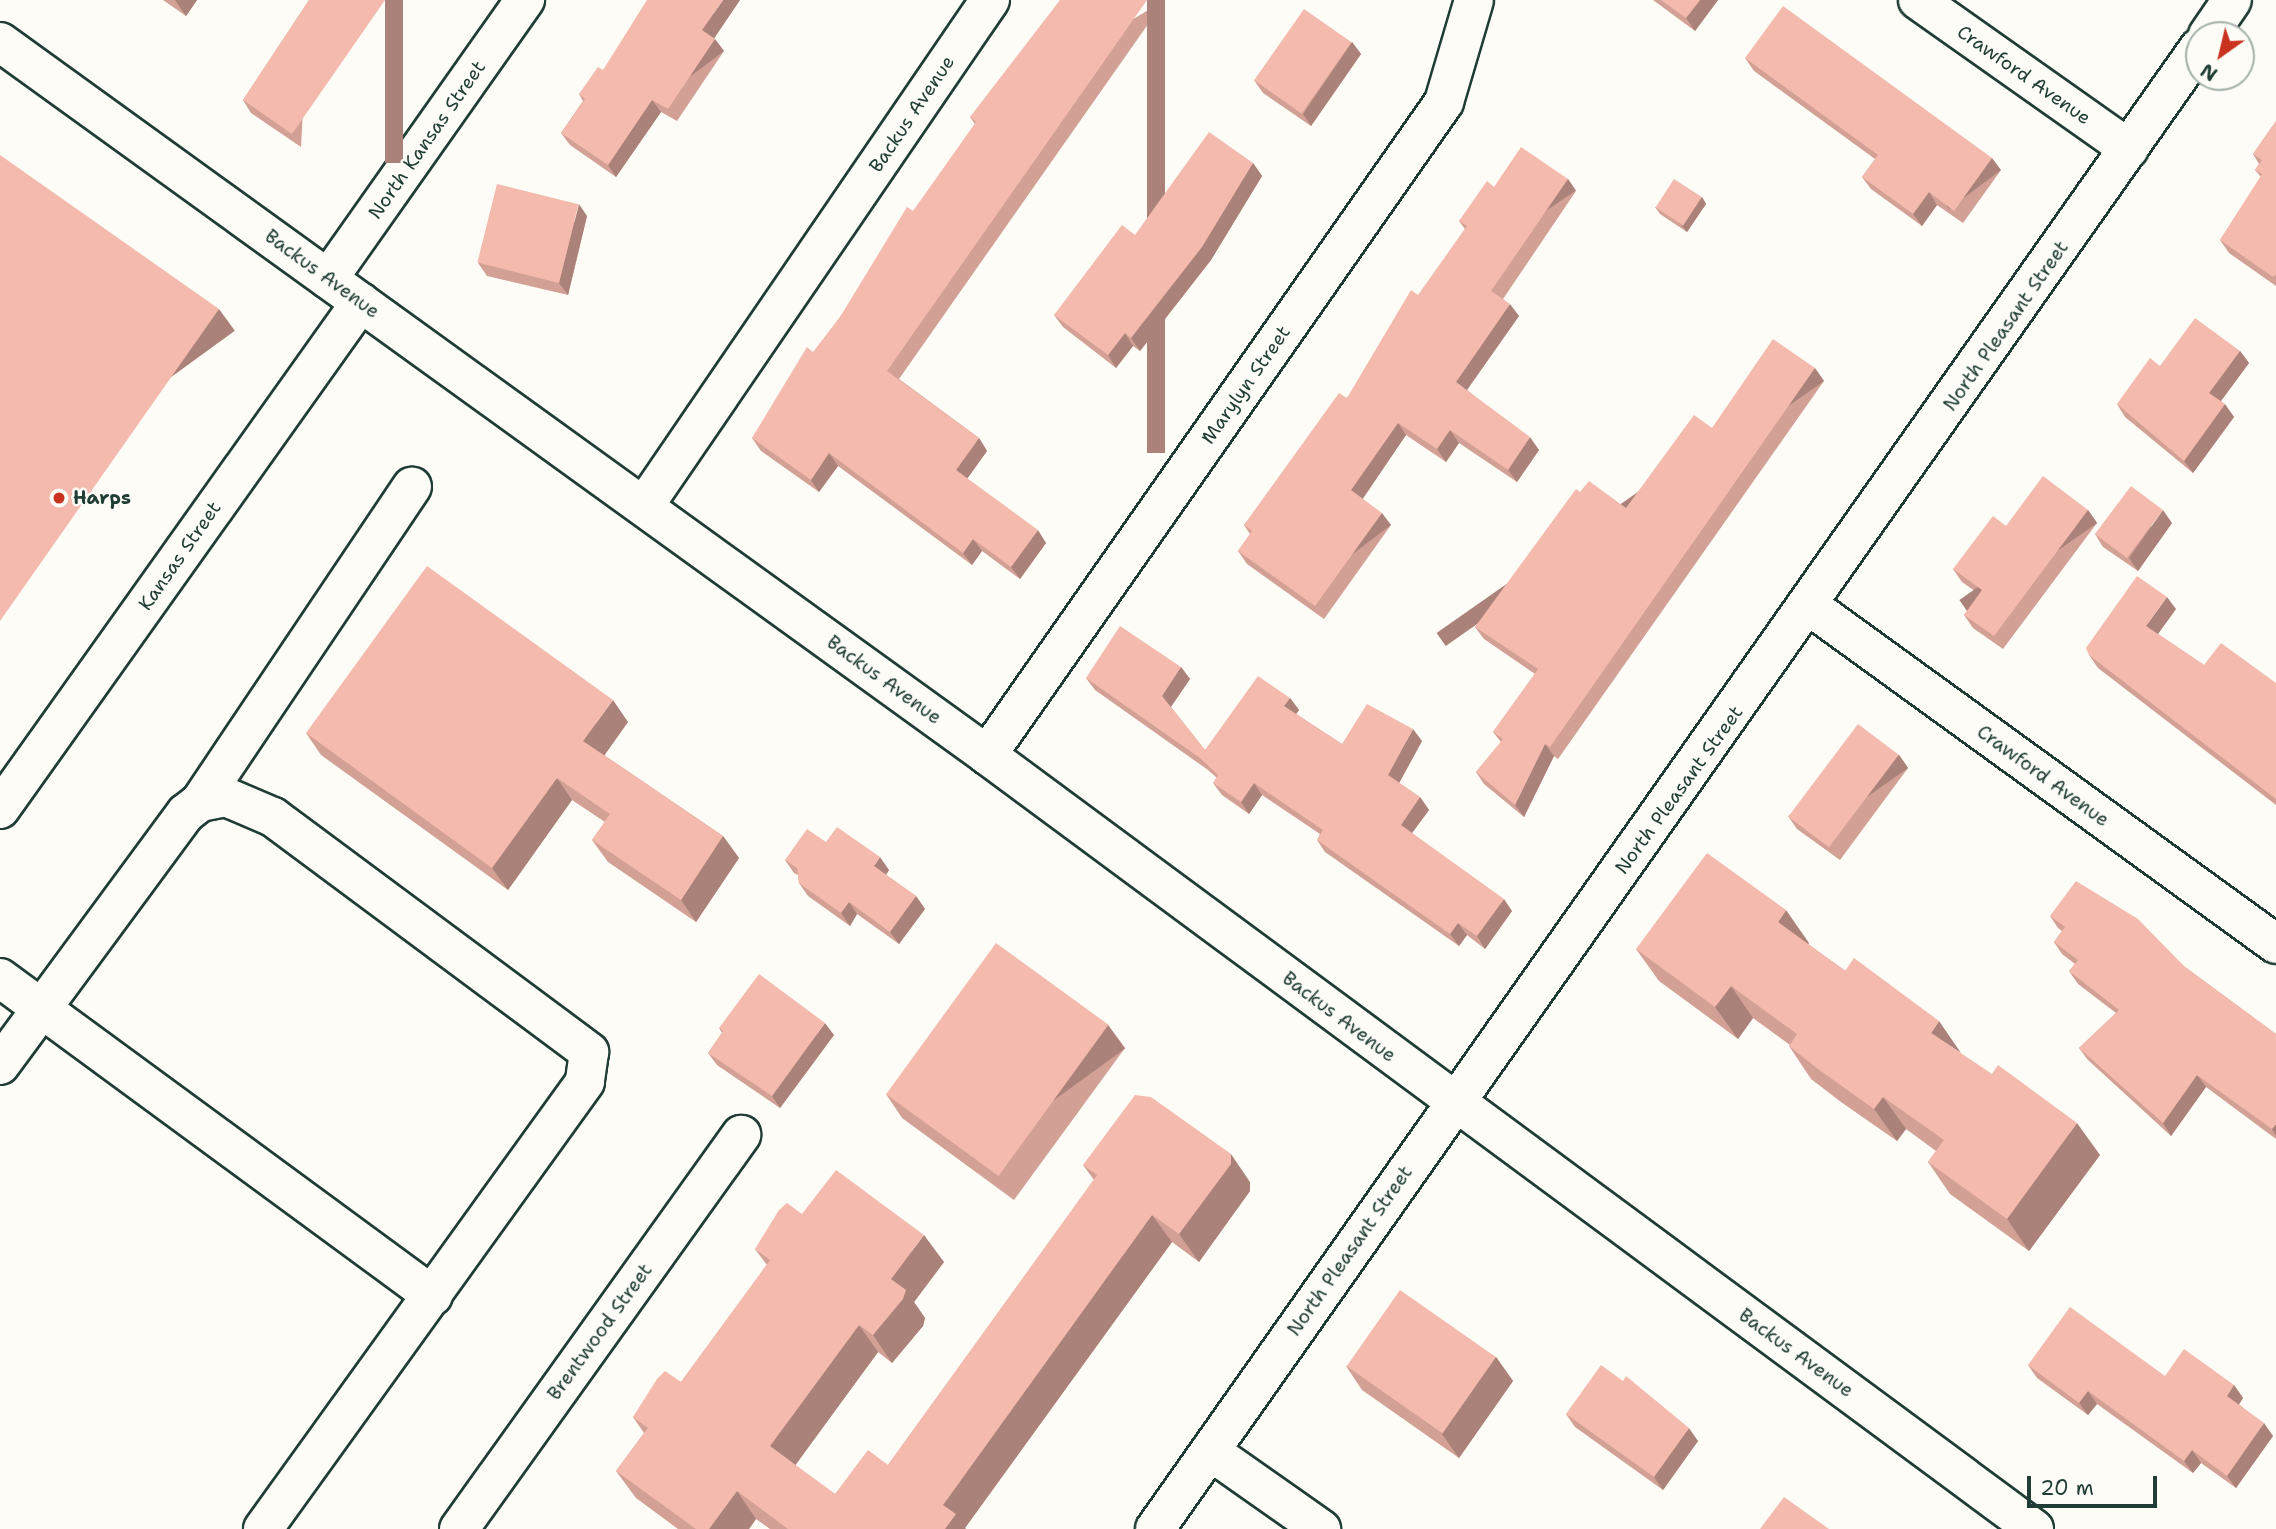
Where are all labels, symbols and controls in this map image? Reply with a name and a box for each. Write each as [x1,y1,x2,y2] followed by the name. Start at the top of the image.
[1953,20,2095,130] street label: Crawford Avenue
[2185,21,2255,91] north arrow
[865,51,959,177] street label: Backus Avenue
[364,56,490,224] street label: North Kansas Street
[2196,58,2222,87] text: N
[260,225,384,323] street label: Backus Avenue
[1939,237,2073,415] street label: North Pleasant Street
[1197,321,1295,449] street label: Marylyn Street
[73,487,131,509] place label: Harps
[51,490,67,506] marker: Harps
[134,497,226,615] street label: Kansas Street
[822,631,946,729] street label: Backus Avenue
[1610,701,1748,879] street label: North Pleasant Street
[1972,720,2114,832] street label: Crawford Avenue
[1278,967,1400,1067] street label: Backus Avenue
[1283,1162,1417,1340] street label: North Pleasant Street
[543,1259,657,1405] street label: Brentwood Street
[1734,1304,1858,1402] street label: Backus Avenue
[2031,1462,2160,1506] scale bar
[2040,1474,2094,1502] text: 20 m

